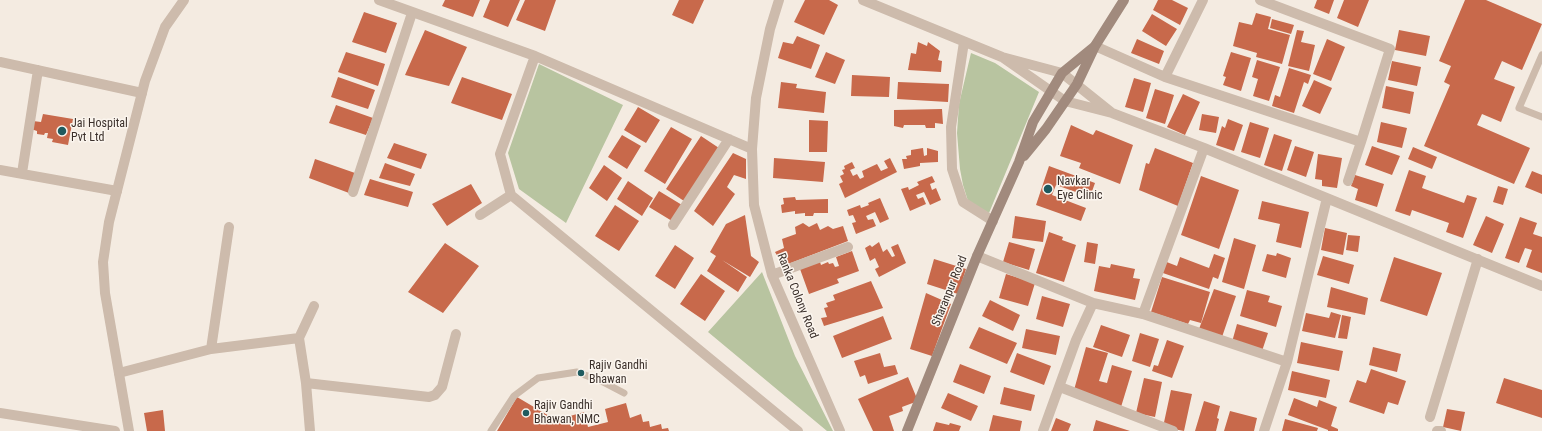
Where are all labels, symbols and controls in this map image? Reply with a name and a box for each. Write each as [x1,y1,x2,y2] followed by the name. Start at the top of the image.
[71,117,128,145] place label: Jai Hospital Pvt Ltd
[56,125,68,137] marker: Jai Hospital Pvt Ltd
[1057,175,1103,203] place label: Navkar Eye Clinic
[1042,183,1054,195] marker: Navkar Eye Clinic
[773,251,821,341] street label: Ranka Colony Road
[929,254,971,328] street label: Sharanpur Road
[589,359,648,387] place label: Rajiv Gandhi Bhawan
[576,368,586,378] marker: Rajiv Gandhi Bhawan
[534,399,600,427] place label: Rajiv Gandhi Bhawan, NMC
[521,408,531,418] marker: Rajiv Gandhi Bhawan, NMC

